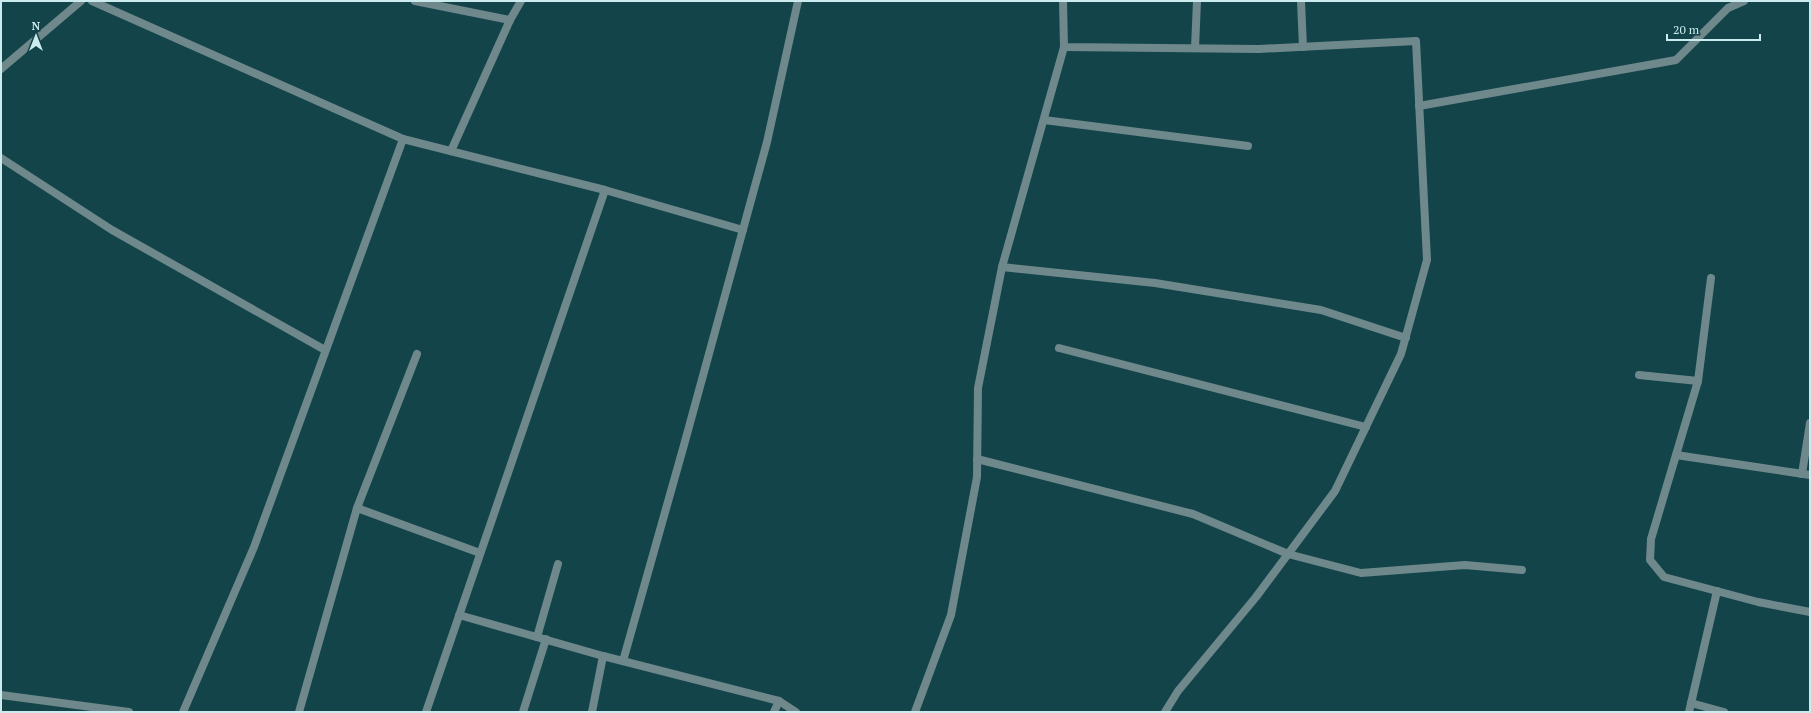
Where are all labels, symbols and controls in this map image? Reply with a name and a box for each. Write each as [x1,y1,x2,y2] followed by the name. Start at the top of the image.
[16,16,56,56] north arrow
[1667,16,1760,42] scale bar
[32,19,41,33] text: N
[1673,22,1700,37] text: 20 m

